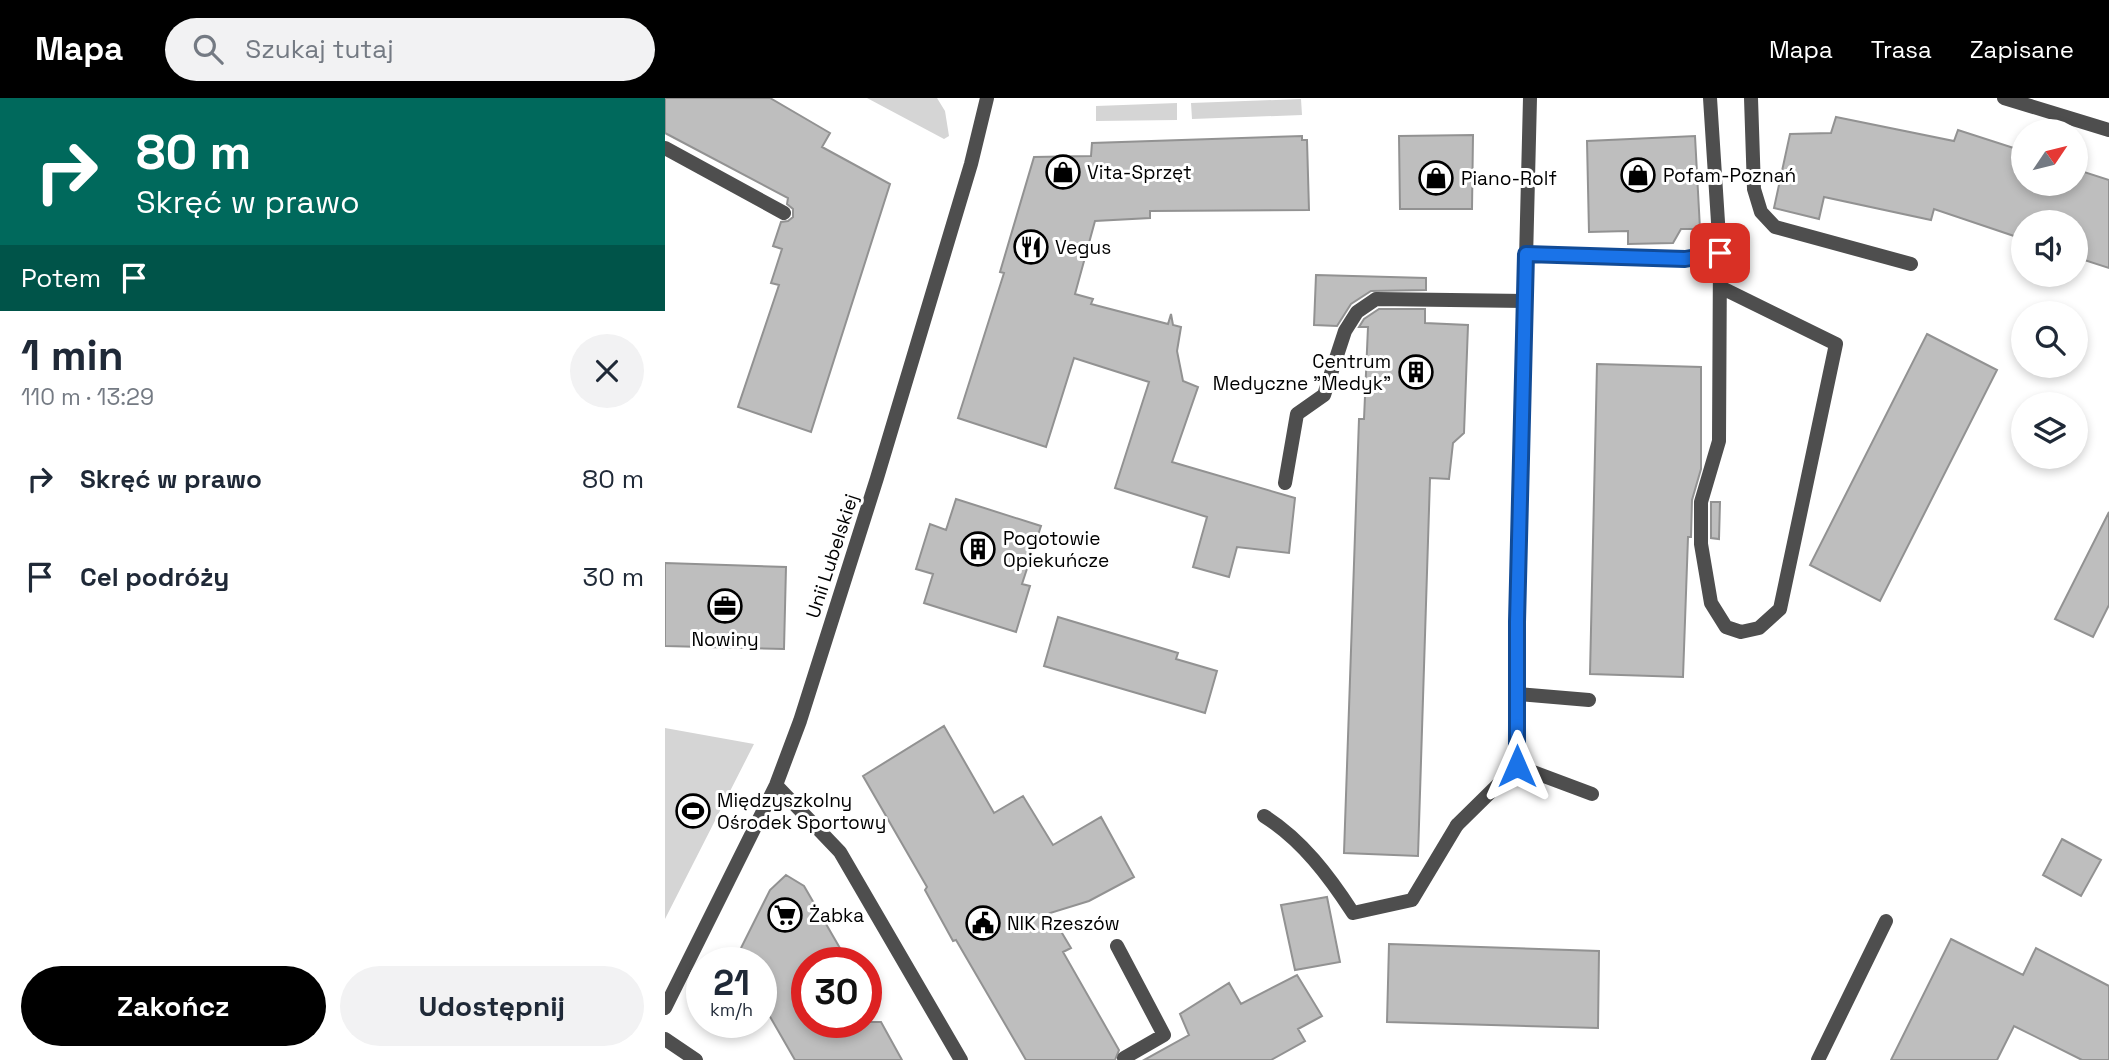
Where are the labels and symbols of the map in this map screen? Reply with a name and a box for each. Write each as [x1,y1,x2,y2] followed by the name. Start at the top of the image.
[2011,119,2088,196] north arrow
[1044,153,1082,191] shop icon: Vita-Sprzęt
[1619,156,1657,194] shop icon: Pofam-Poznań
[1417,159,1455,197] shop icon: Piano-Rolf
[1087,160,1192,185] place label: Vita-Sprzęt
[1663,163,1796,188] place label: Pofam-Poznań
[1461,166,1557,191] place label: Piano-Rolf
[1690,223,1750,283] pin
[1012,228,1050,266] restaurant icon: Vegus
[1055,235,1111,260] place label: Vegus
[1213,349,1391,396] place label: Centrum Medyczne "Medyk"
[1397,353,1435,391] building icon: Centrum Medyczne "Medyk"
[800,491,864,621] street label: Unii Lubelskiej
[1003,526,1109,573] place label: Pogotowie Opiekuńcze
[959,530,997,568] building icon: Pogotowie Opiekuńcze
[706,587,744,625] office icon: Nowiny
[691,627,759,652] place label: Nowiny
[1480,729,1554,803] position arrow
[717,788,886,835] place label: Międzyszkolny Ośrodek Sportowy
[674,792,712,830] sports icon: Międzyszkolny Ośrodek Sportowy
[766,896,804,934] supermarket icon: Żabka
[809,903,864,928] place label: Żabka
[964,904,1002,942] public building icon: NIK Rzeszów
[1007,911,1120,936] place label: NIK Rzeszów
[791,947,882,1038] speed limit sign: 30

